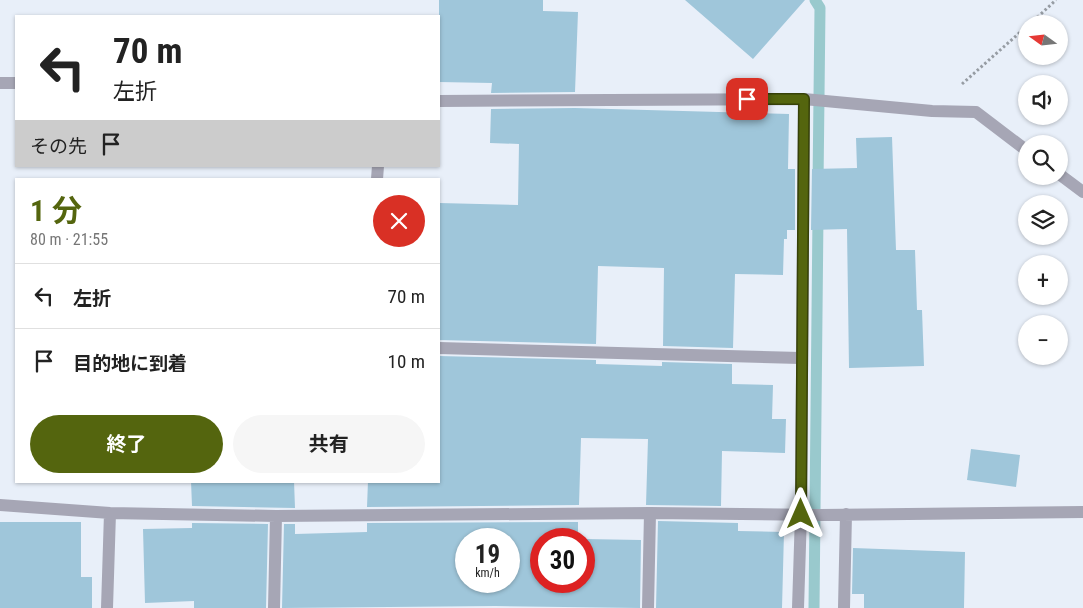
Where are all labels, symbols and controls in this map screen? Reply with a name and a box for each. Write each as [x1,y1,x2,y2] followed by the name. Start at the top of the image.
[1018,15,1068,65] north arrow
[1018,15,1068,365] map controls
[113,31,182,72] text: 70 m
[30,35,95,100] icon: left
[1018,75,1068,125] button: sound
[726,78,768,120] pin
[113,79,157,104] text: 左折
[733,85,761,113] icon: arrive
[97,130,125,158] icon: arrive
[30,135,87,158] text: その先
[1018,135,1068,185] button: search
[30,193,82,228] text: 1 分
[373,195,425,247] button: close
[1018,195,1068,245] button: layers
[30,230,108,249] text: 80 m · 21:55
[1018,255,1068,305] button: +
[30,282,58,310] icon: left
[388,285,425,308] text: 70 m
[73,287,111,310] text: 左折
[1018,315,1068,365] button: −
[30,347,58,375] icon: arrive
[388,350,425,373] text: 10 m
[73,352,187,375] text: 目的地に到着
[30,415,223,473] button: 終了
[233,415,425,473] button: 共有
[774,487,826,539] position arrow
[530,528,595,593] speed limit sign: 30
[475,540,500,569] text: 19
[475,566,500,580] text: km/h

